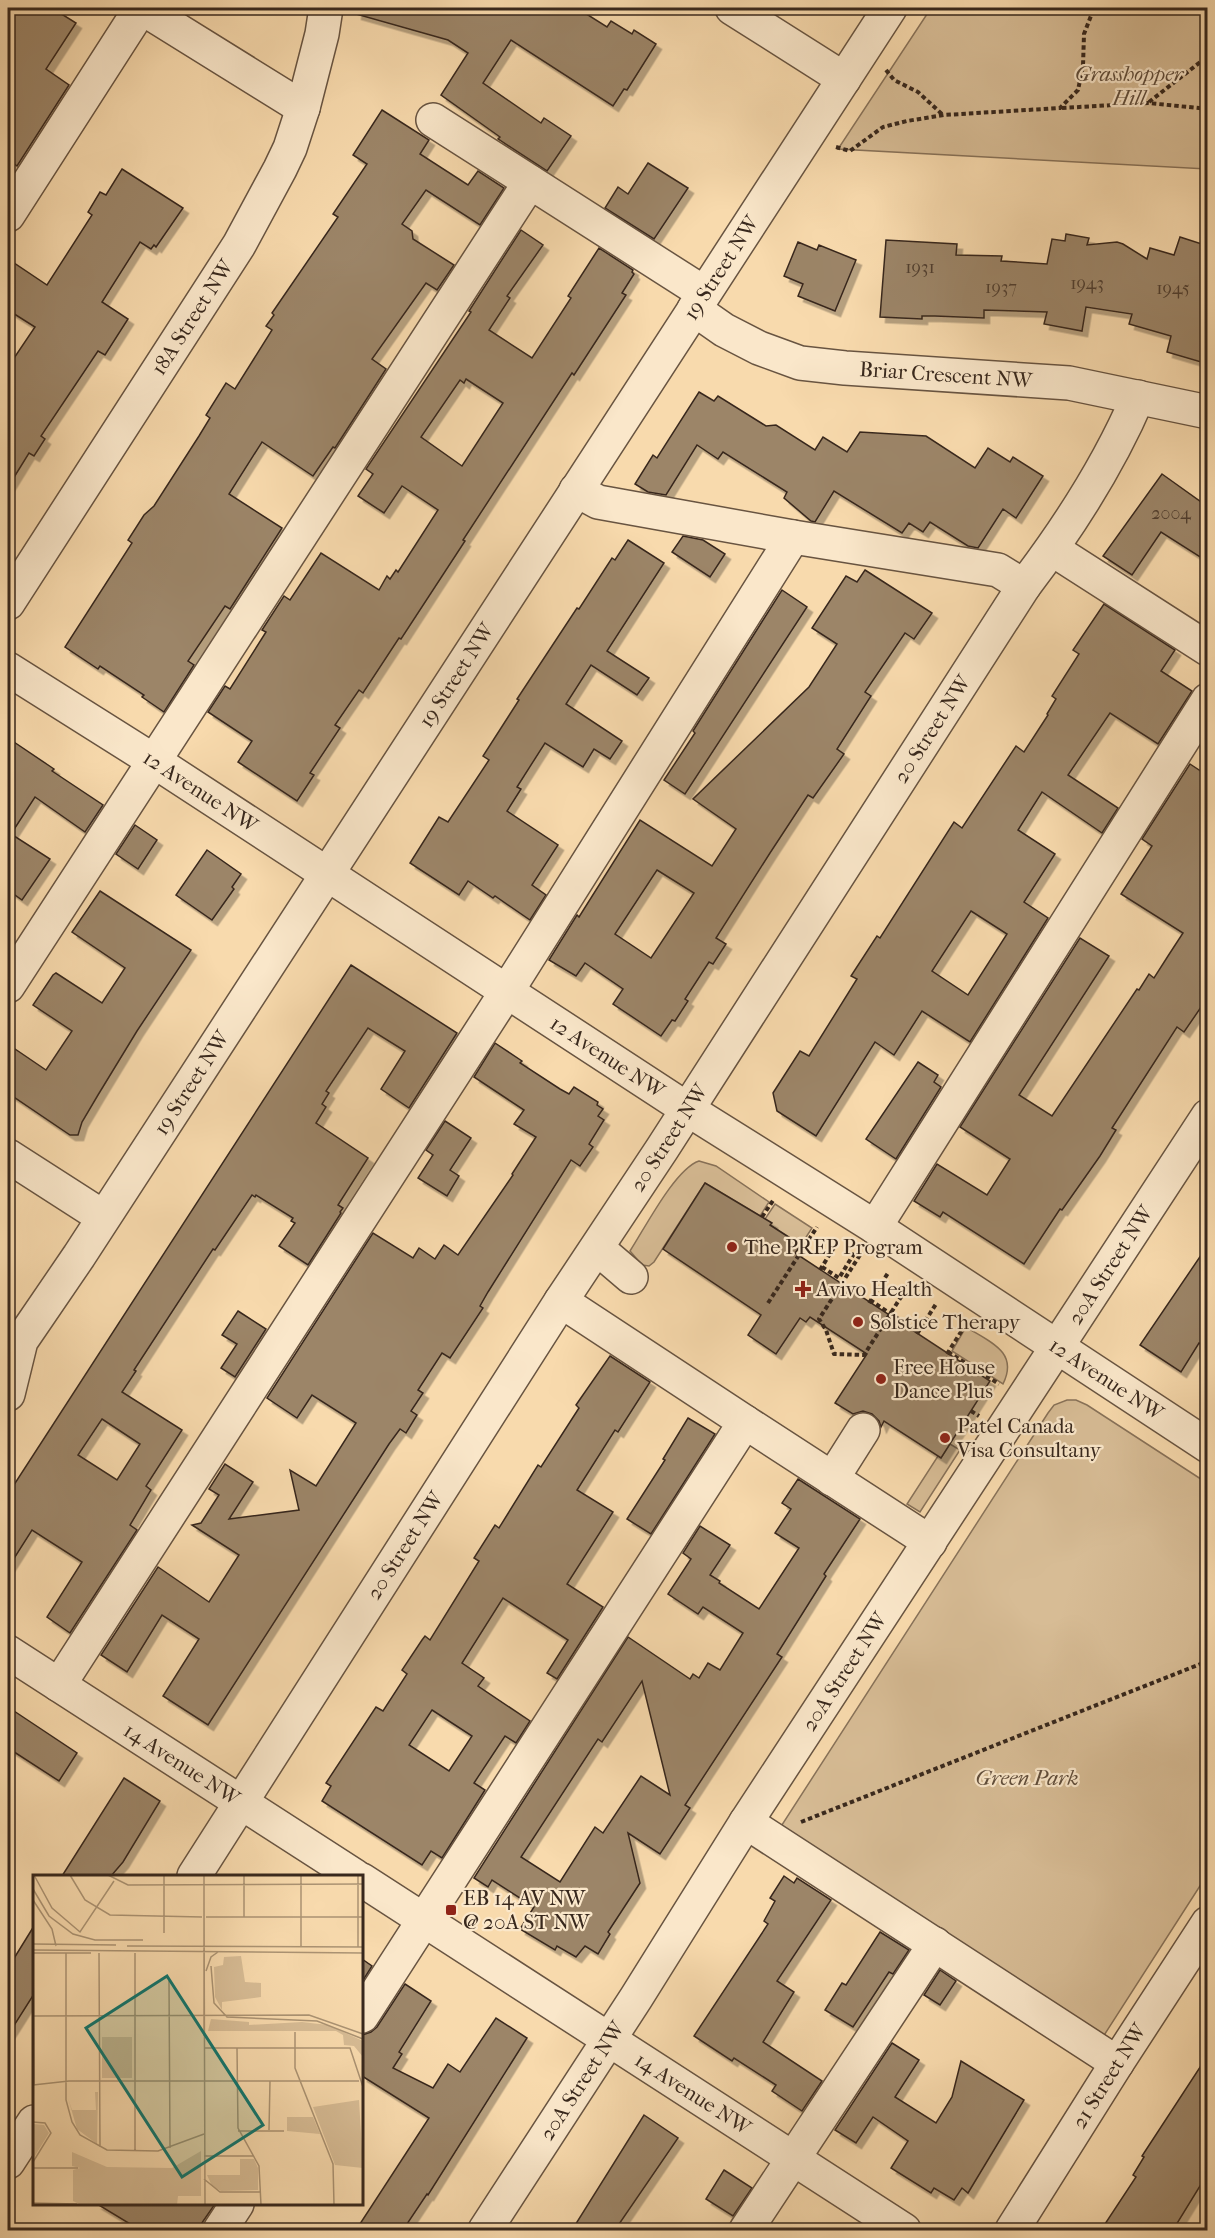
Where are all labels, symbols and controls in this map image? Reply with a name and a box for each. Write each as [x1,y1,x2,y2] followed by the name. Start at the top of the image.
[1075,62,1185,110] park label: Grasshopper Hill
[679,210,765,324] street label: 19 Street NW
[146,254,239,380] street label: 18A Street NW
[905,257,935,278] house number: 1931
[1070,273,1104,294] house number: 1943
[985,277,1017,298] house number: 1937
[1156,278,1190,299] house number: 1945
[859,357,1035,393] street label: Briar Crescent NW
[1151,503,1191,524] house number: 2004
[414,617,500,732] street label: 19 Street NW
[889,669,976,787] street label: 20 Street NW
[139,745,263,838] street label: 12 Avenue NW
[546,1011,670,1104] street label: 12 Avenue NW
[149,1025,235,1139] street label: 19 Street NW
[625,1078,713,1196] street label: 20 Street NW
[1063,1200,1159,1329] street label: 20A Street NW
[744,1235,923,1259] place label: The PREP Program
[725,1240,739,1254] marker: The PREP Program
[815,1277,932,1301] place label: Avivo Health
[794,1280,812,1298] marker: Avivo Health
[870,1310,1021,1334] place label: Solstice Therapy
[851,1315,865,1329] marker: Solstice Therapy
[1045,1333,1169,1426] street label: 12 Avenue NW
[893,1355,995,1403] place label: Free House Dance Plus
[874,1372,888,1386] marker: Free House Dance Plus
[956,1414,1102,1462] place label: Patel Canada Visa Consultany
[938,1431,952,1445] marker: Patel Canada Visa Consultany
[362,1486,449,1604] street label: 20 Street NW
[797,1607,893,1736] street label: 20A Street NW
[119,1718,246,1811] street label: 14 Avenue NW
[975,1766,1079,1790] park label: Green Park
[33,1875,363,2205] inset map
[463,1886,591,1934] place label: EB 14 AV NW @ 20A ST NW
[444,1903,458,1917] marker: EB 14 AV NW @ 20A ST NW
[535,2016,630,2145] street label: 20A Street NW
[1067,2018,1152,2133] street label: 21 Street NW
[630,2048,757,2141] street label: 14 Avenue NW

